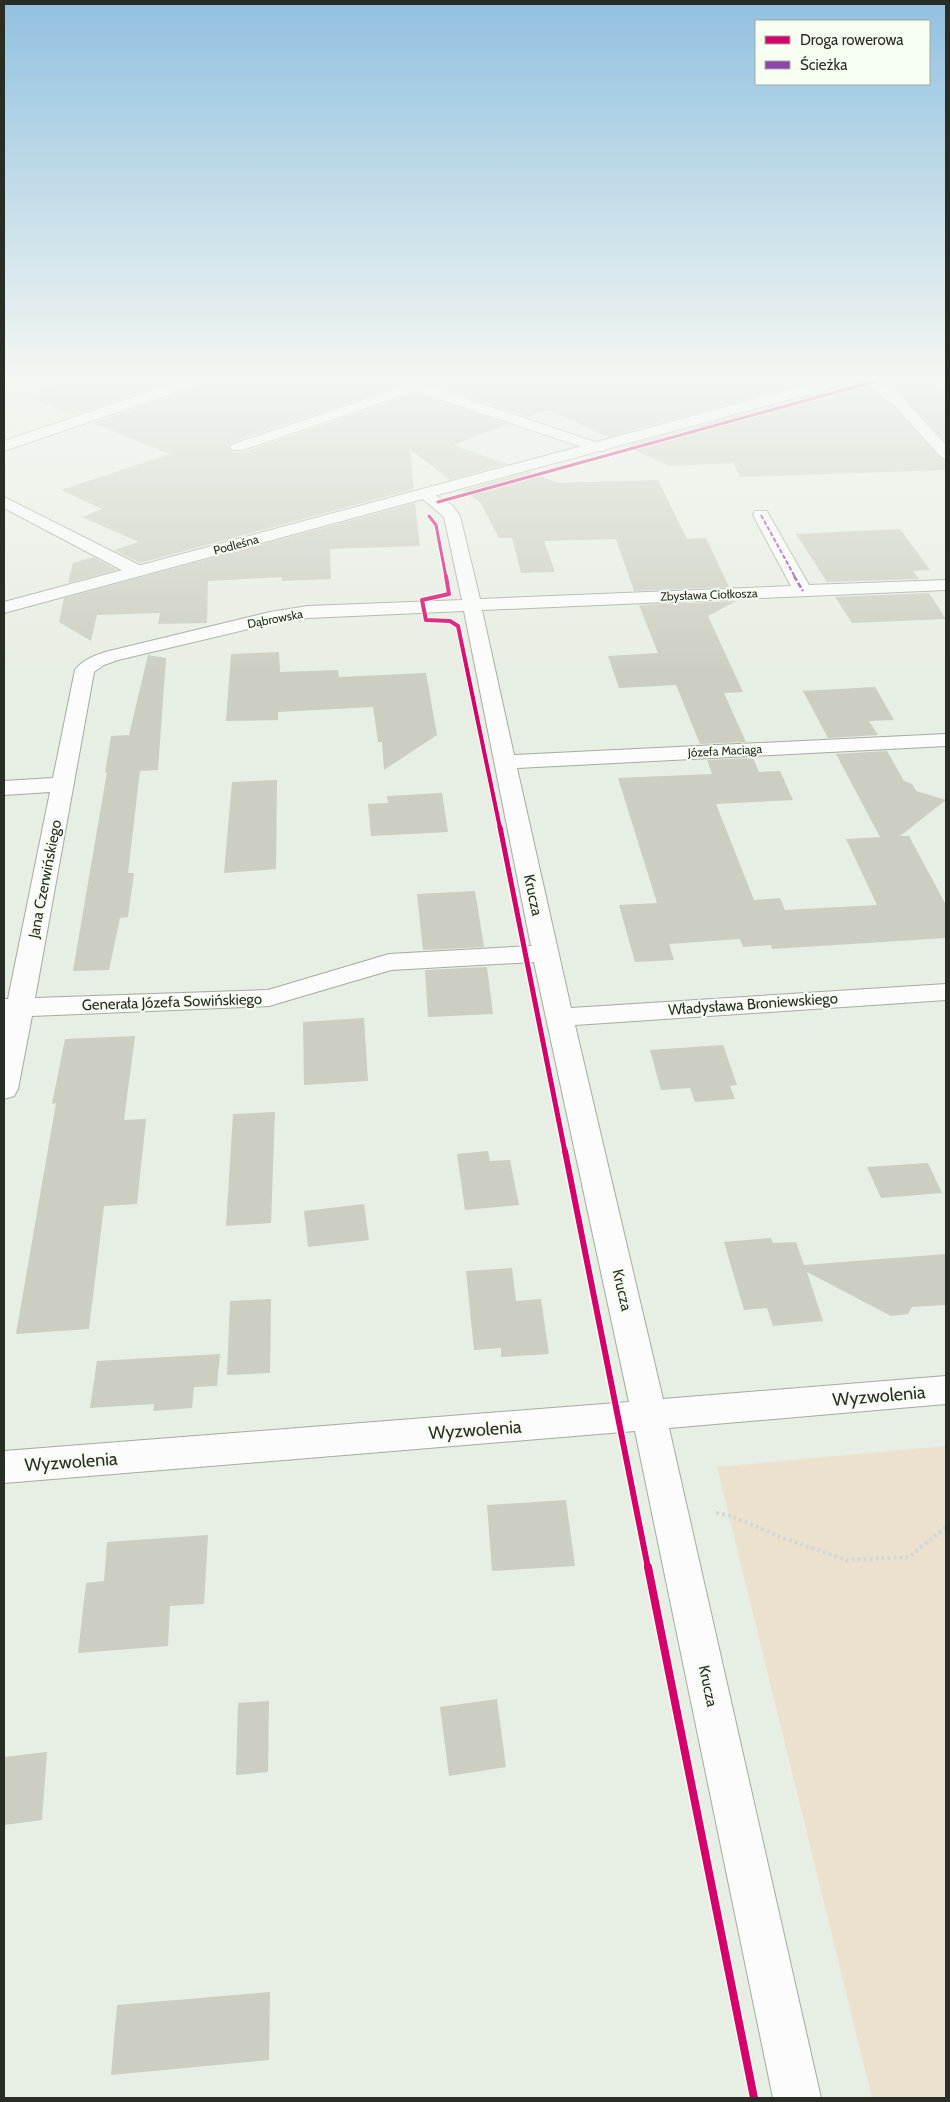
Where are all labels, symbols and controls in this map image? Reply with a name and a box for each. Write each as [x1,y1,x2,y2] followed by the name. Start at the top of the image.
[755,20,930,85] legend
[800,31,904,49] text: Droga rowerowa
[800,55,848,74] text: Ścieżka
[212,531,260,558] street label: Podleśna
[660,585,758,604] street label: Zbysława Ciołkosza
[246,606,304,631] street label: Dąbrowska
[686,741,763,760] street label: Józefa Maciąga
[24,818,65,941] street label: Jana Czerwińskiego
[520,873,546,918] street label: Krucza
[667,989,839,1019] street label: Władysława Broniewskiego
[82,990,262,1014] street label: Generała Józefa Sowińskiego
[608,1267,636,1313] street label: Krucza
[832,1381,927,1411] street label: Wyzwolenia
[428,1416,523,1444] street label: Wyzwolenia
[24,1448,119,1476] street label: Wyzwolenia
[695,1664,721,1709] street label: Krucza

